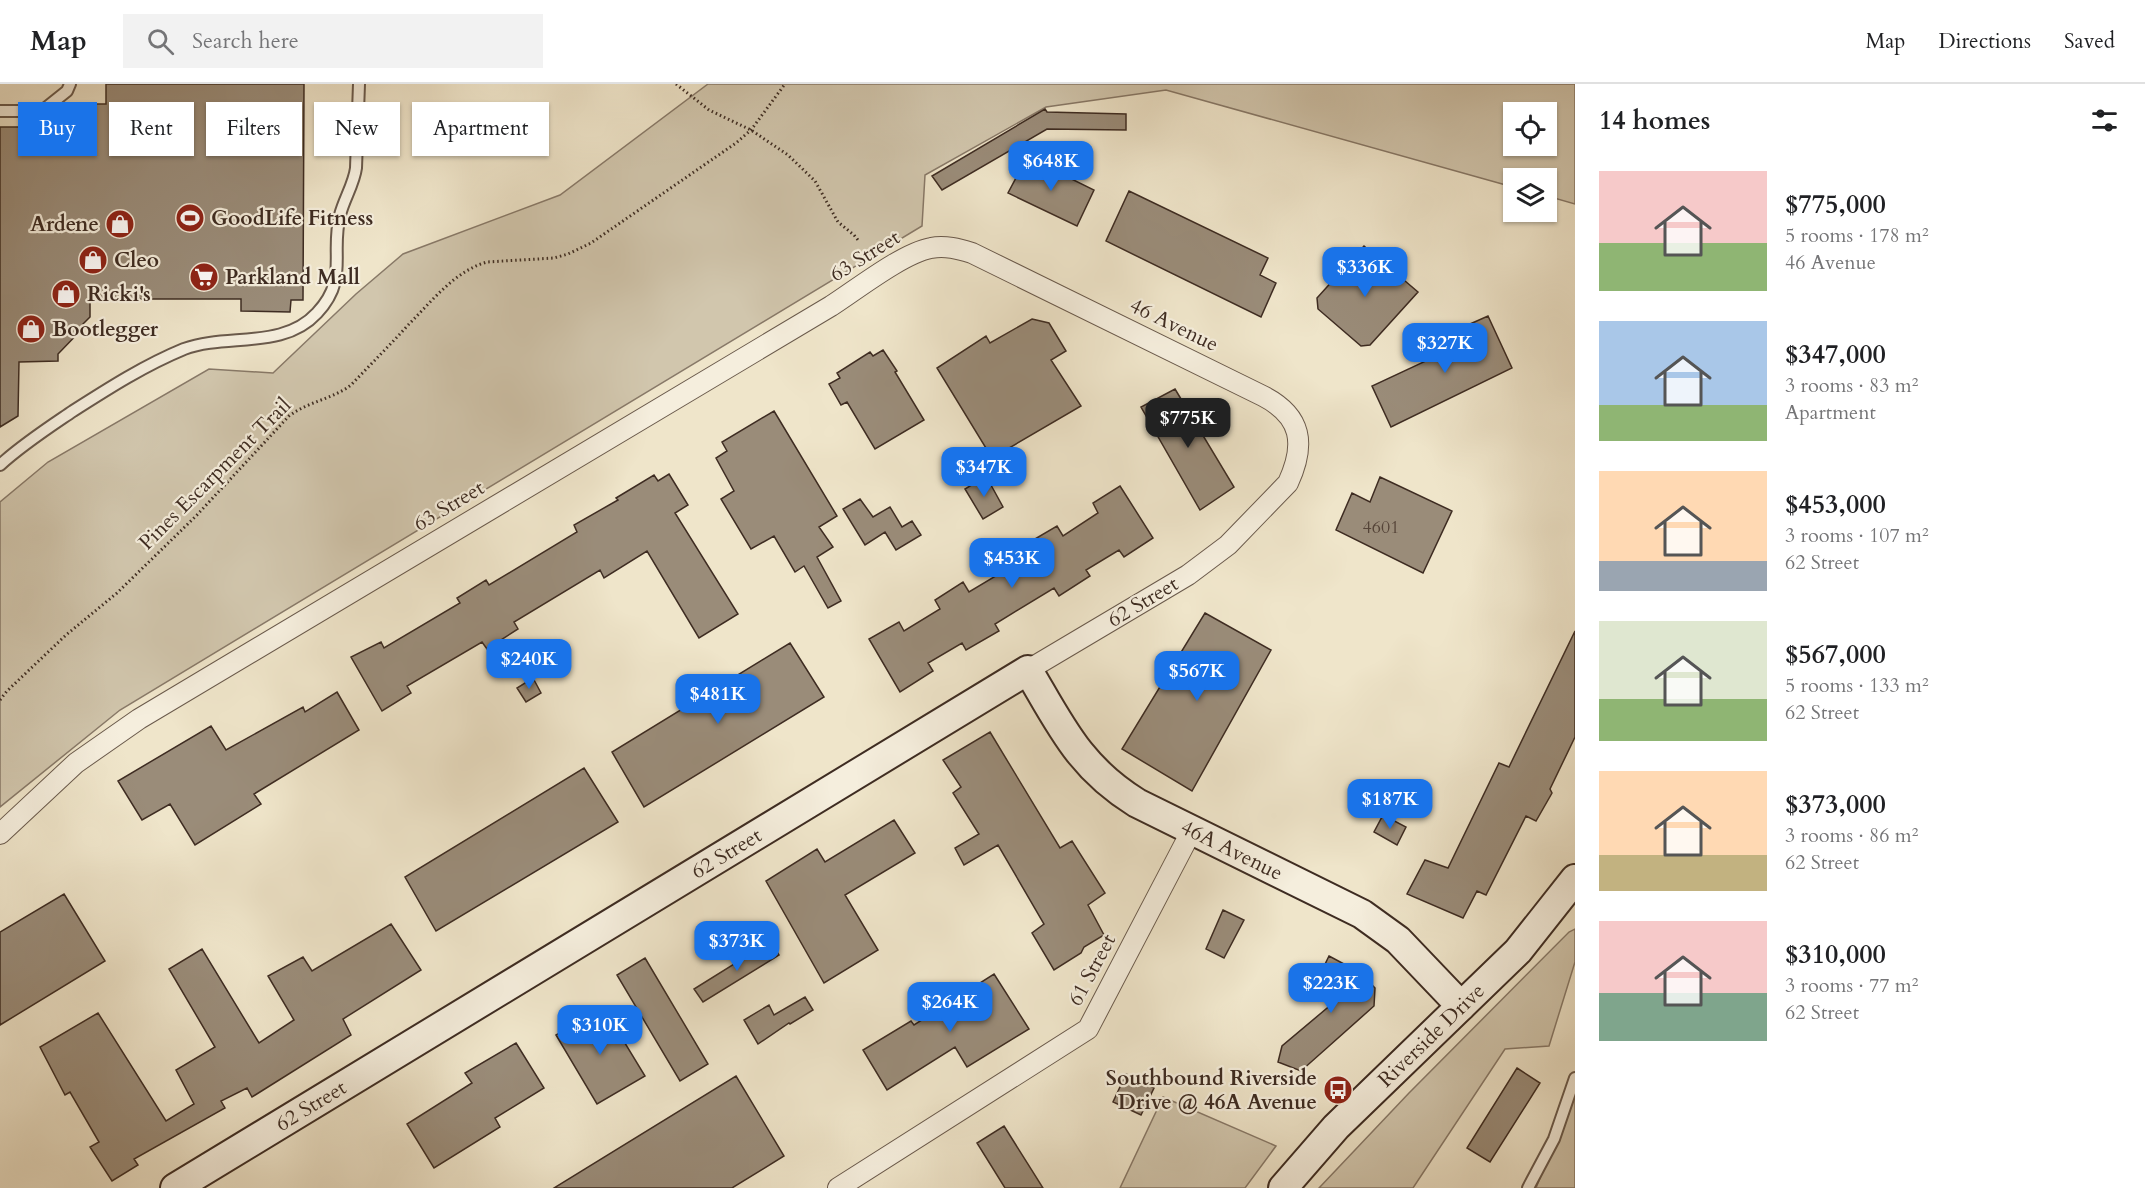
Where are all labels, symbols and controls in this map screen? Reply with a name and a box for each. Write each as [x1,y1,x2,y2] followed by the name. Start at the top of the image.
[123,14,543,68] search box
[30,22,87,60] text: Map
[144,25,177,58] icon: search
[192,26,299,56] text: Search here
[1865,27,1905,56] text: Map
[1938,27,2031,56] text: Directions
[2064,27,2115,56] text: Saved
[18,102,97,156] chip: Buy
[109,102,194,156] chip: Rent
[206,102,302,156] chip: Filters
[314,102,400,156] chip: New
[412,102,549,156] chip: Apartment
[1503,102,1557,222] map controls
[1503,102,1557,156] button: locate
[1599,103,1710,138] text: 14 homes
[2088,104,2121,137] icon: filters
[1009,141,1093,192] pin: $648K
[1022,147,1080,174] text: $648K
[1503,168,1557,222] button: layers
[1785,187,1886,222] text: $775,000
[1647,195,1719,267] icon: home
[174,202,206,234] sports icon: GoodLife Fitness
[211,204,373,233] place label: GoodLife Fitness
[104,208,136,240] shop icon: Ardene
[30,210,99,239] place label: Ardene
[1785,222,1929,249] text: 5 rooms · 178 m²
[824,223,906,289] street label: 63 Street
[77,244,109,276] shop icon: Cleo
[114,246,159,275] place label: Cleo
[1323,247,1407,298] pin: $336K
[1785,249,1876,276] text: 46 Avenue
[1336,253,1394,280] text: $336K
[188,261,220,293] supermarket icon: Parkland Mall
[225,263,360,292] place label: Parkland Mall
[50,278,82,310] shop icon: Ricki's
[87,280,151,309] place label: Ricki's
[1125,291,1223,359] street label: 46 Avenue
[15,313,47,345] shop icon: Bootlegger
[52,315,159,344] place label: Bootlegger
[1403,323,1487,374] pin: $327K
[1416,329,1474,356] text: $327K
[1785,337,1886,372] text: $347,000
[1647,345,1719,417] icon: home
[1785,372,1918,399] text: 3 rooms · 83 m²
[132,391,298,557] street label: Pines Escarpment Trail
[1146,398,1230,449] pin: $775K
[1785,399,1876,426] text: Apartment
[1159,404,1217,431] text: $775K
[942,447,1026,498] pin: $347K
[955,453,1013,480] text: $347K
[408,473,490,538] street label: 63 Street
[1785,487,1886,522] text: $453,000
[1647,495,1719,567] icon: home
[1363,515,1399,540] house number: 4601
[1785,522,1929,549] text: 3 rooms · 107 m²
[970,538,1054,589] pin: $453K
[983,544,1041,571] text: $453K
[1785,549,1859,576] text: 62 Street
[1102,569,1184,634] street label: 62 Street
[1785,637,1886,672] text: $567,000
[487,639,571,690] pin: $240K
[500,645,558,672] text: $240K
[1647,645,1719,717] icon: home
[1155,651,1239,702] pin: $567K
[1168,657,1226,684] text: $567K
[1785,672,1929,699] text: 5 rooms · 133 m²
[676,674,760,725] pin: $481K
[689,680,747,707] text: $481K
[1785,699,1859,726] text: 62 Street
[1348,779,1432,830] pin: $187K
[1361,785,1419,812] text: $187K
[1785,787,1886,822] text: $373,000
[1647,795,1719,867] icon: home
[1176,812,1288,887] street label: 46A Avenue
[686,820,767,886] street label: 62 Street
[1785,822,1918,849] text: 3 rooms · 86 m²
[1785,849,1859,876] text: 62 Street
[695,921,779,972] pin: $373K
[708,927,766,954] text: $373K
[1061,929,1123,1011] street label: 61 Street
[1785,937,1886,972] text: $310,000
[1647,945,1719,1017] icon: home
[1289,963,1373,1014] pin: $223K
[1302,969,1360,996] text: $223K
[1785,972,1918,999] text: 3 rooms · 77 m²
[1371,977,1491,1094] street label: Riverside Drive
[908,982,992,1033] pin: $264K
[921,988,979,1015] text: $264K
[1785,999,1859,1026] text: 62 Street
[558,1005,642,1056] pin: $310K
[571,1011,629,1038] text: $310K
[1106,1064,1317,1117] place label: Southbound Riverside Drive @ 46A Avenue
[270,1073,352,1138] street label: 62 Street
[1322,1074,1354,1106] bus stop icon: Southbound Riverside Drive @ 46A Avenue

